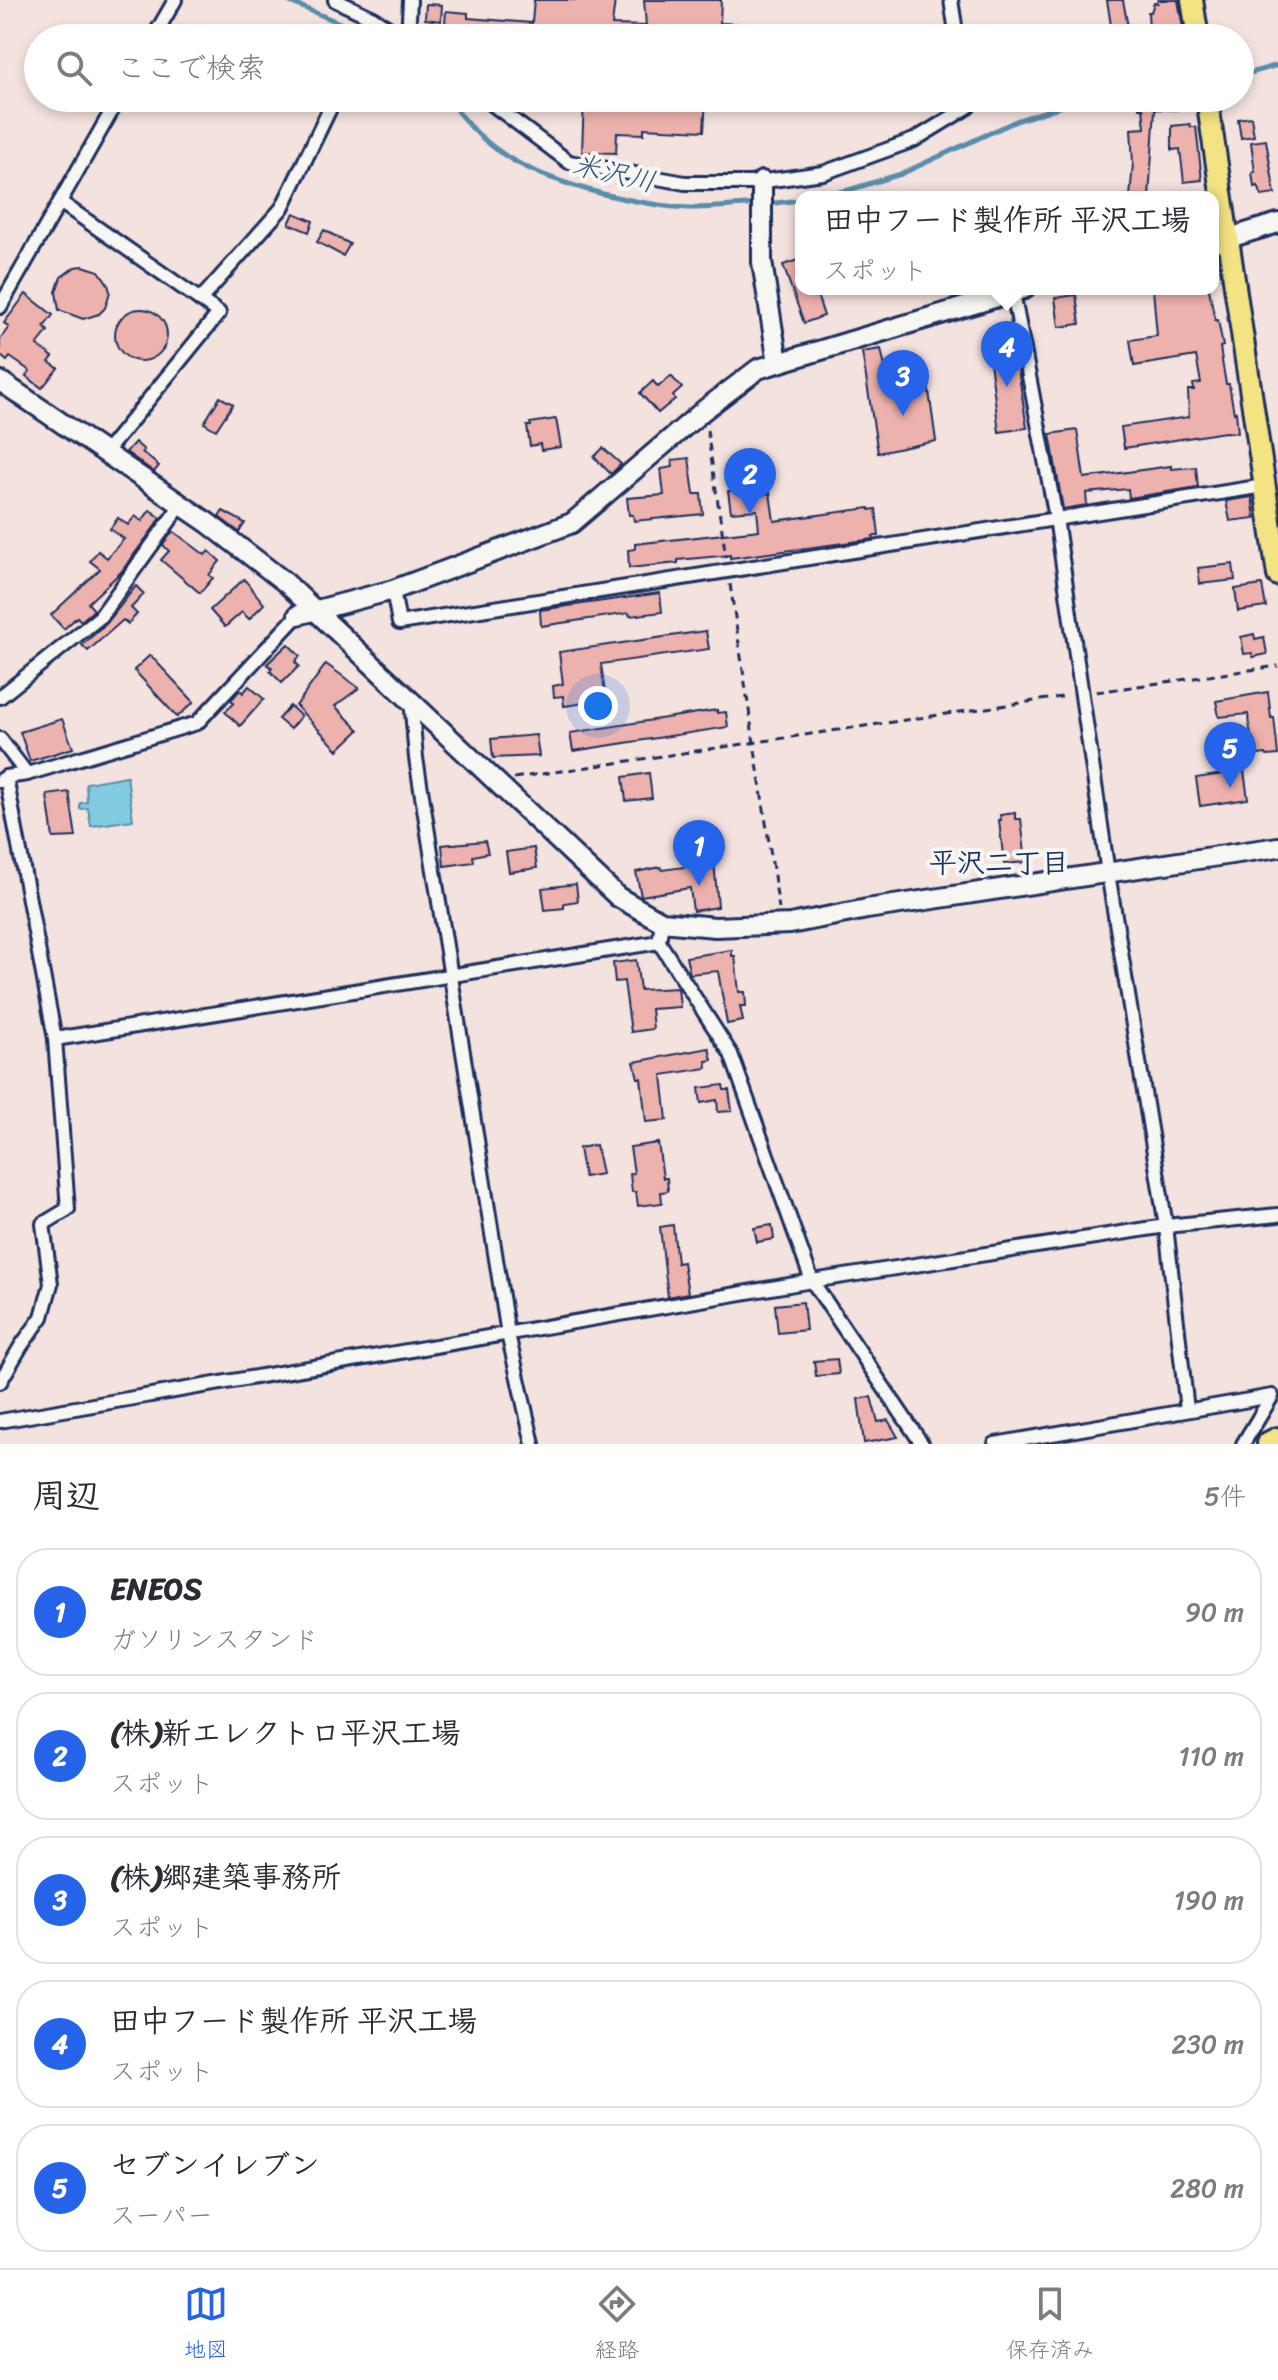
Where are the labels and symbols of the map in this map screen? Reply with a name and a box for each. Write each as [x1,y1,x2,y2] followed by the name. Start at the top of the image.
[568,140,660,206] water label: 米沢川
[981,321,1033,387] pin: 4
[877,350,929,416] pin: 3
[724,448,776,514] pin: 2
[578,686,618,726] your location
[1204,722,1256,788] pin: 5
[673,820,725,886] pin: 1
[929,838,1069,887] district label: 平沢二丁目

